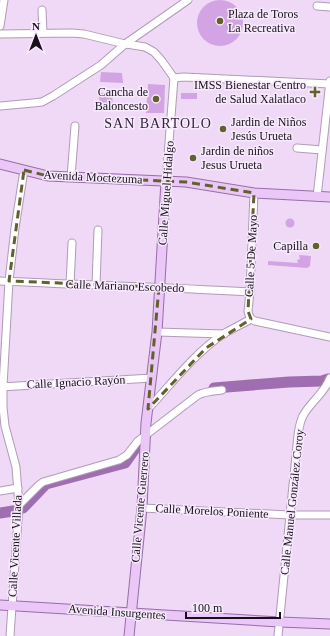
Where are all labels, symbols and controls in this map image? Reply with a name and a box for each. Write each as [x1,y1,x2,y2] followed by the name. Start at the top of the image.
[228,7,299,35] place label: Plaza de Toros La Recreativa
[16,16,56,56] north arrow
[215,16,225,26] marker: Plaza de Toros La Recreativa
[32,20,40,32] text: N
[194,78,306,106] place label: IMSS Bienestar Centro de Salud Xalatlaco
[95,85,148,113] place label: Cancha de Baloncesto
[309,86,321,98] marker: IMSS Bienestar Centro de Salud Xalatlaco
[151,94,161,104] marker: Cancha de Baloncesto
[231,115,307,143] place label: Jardin de Niños Jesús Urueta
[104,116,212,131] district label: SAN BARTOLO
[218,124,228,134] marker: Jardin de Niños Jesús Urueta
[155,140,177,246] street label: Calle Miguel Hidalgo
[201,144,274,172] place label: Jardin de niños Jesus Urueta
[188,153,198,163] marker: Jardin de niños Jesus Urueta
[43,167,144,187] street label: Avenida Moctezuma
[242,215,260,297] street label: Calle 5 De Mayo
[273,239,309,253] place label: Capilla
[311,241,321,251] marker: Capilla
[65,277,185,295] street label: Calle Mariano Escobedo
[26,372,126,392] street label: Calle Ignacio Rayón
[277,429,307,575] street label: Calle Manuel González Coroy
[128,451,152,563] street label: Calle Vicente Guerrero
[5,494,25,597] street label: Calle Vicente Villada
[155,501,269,521] street label: Calle Morelos Poniente
[186,594,280,620] scale bar
[192,601,223,615] text: 100 m
[68,602,167,622] street label: Avenida Insurgentes

